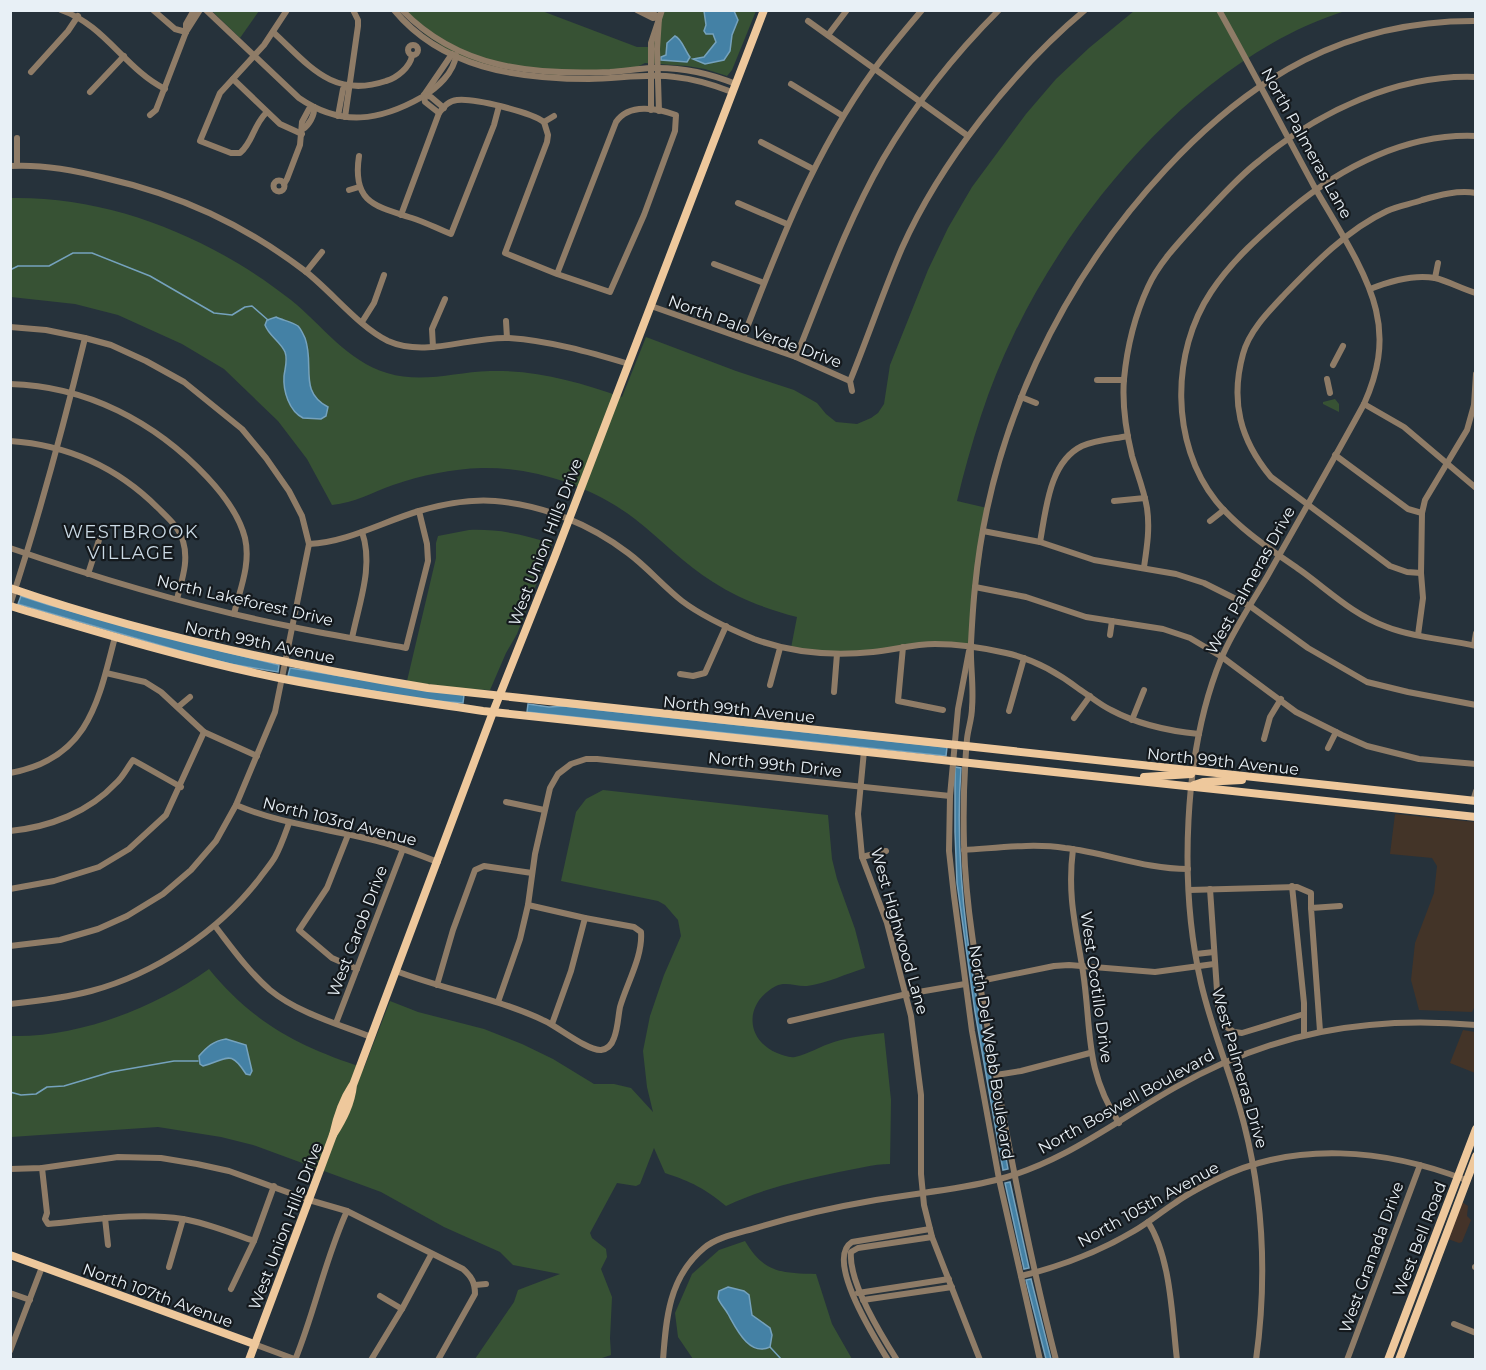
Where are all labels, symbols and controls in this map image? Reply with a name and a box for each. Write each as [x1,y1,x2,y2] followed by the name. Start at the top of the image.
[1257,65,1356,222] street label: North Palmeras Lane
[666,291,844,372] street label: North Palo Verde Drive
[505,456,586,629] street label: West Union Hills Drive
[1202,503,1299,657] street label: West Palmeras Drive
[63,521,199,564] district label: WESTBROOK VILLAGE
[155,571,335,630] street label: North Lakeforest Drive
[183,617,337,668] street label: North 99th Avenue
[662,692,816,727] street label: North 99th Avenue
[1146,744,1300,779] street label: North 99th Avenue
[707,748,843,781] street label: North 99th Drive
[261,793,419,850] street label: North 103rd Avenue
[867,846,932,1017] street label: West Highwood Lane
[324,863,391,999] street label: West Carob Drive
[1076,910,1117,1064] street label: West Ocotillo Drive
[965,944,1018,1161] street label: North Del Webb Boulevard
[1208,986,1272,1150] street label: West Palmeras Drive
[1035,1045,1218,1158] street label: North Boswell Boulevard
[245,1140,326,1313] street label: West Union Hills Drive
[1074,1158,1222,1251] street label: North 105th Avenue
[1335,1179,1408,1335] street label: West Granada Drive
[1389,1179,1450,1299] street label: West Bell Road
[80,1259,236,1332] street label: North 107th Avenue

